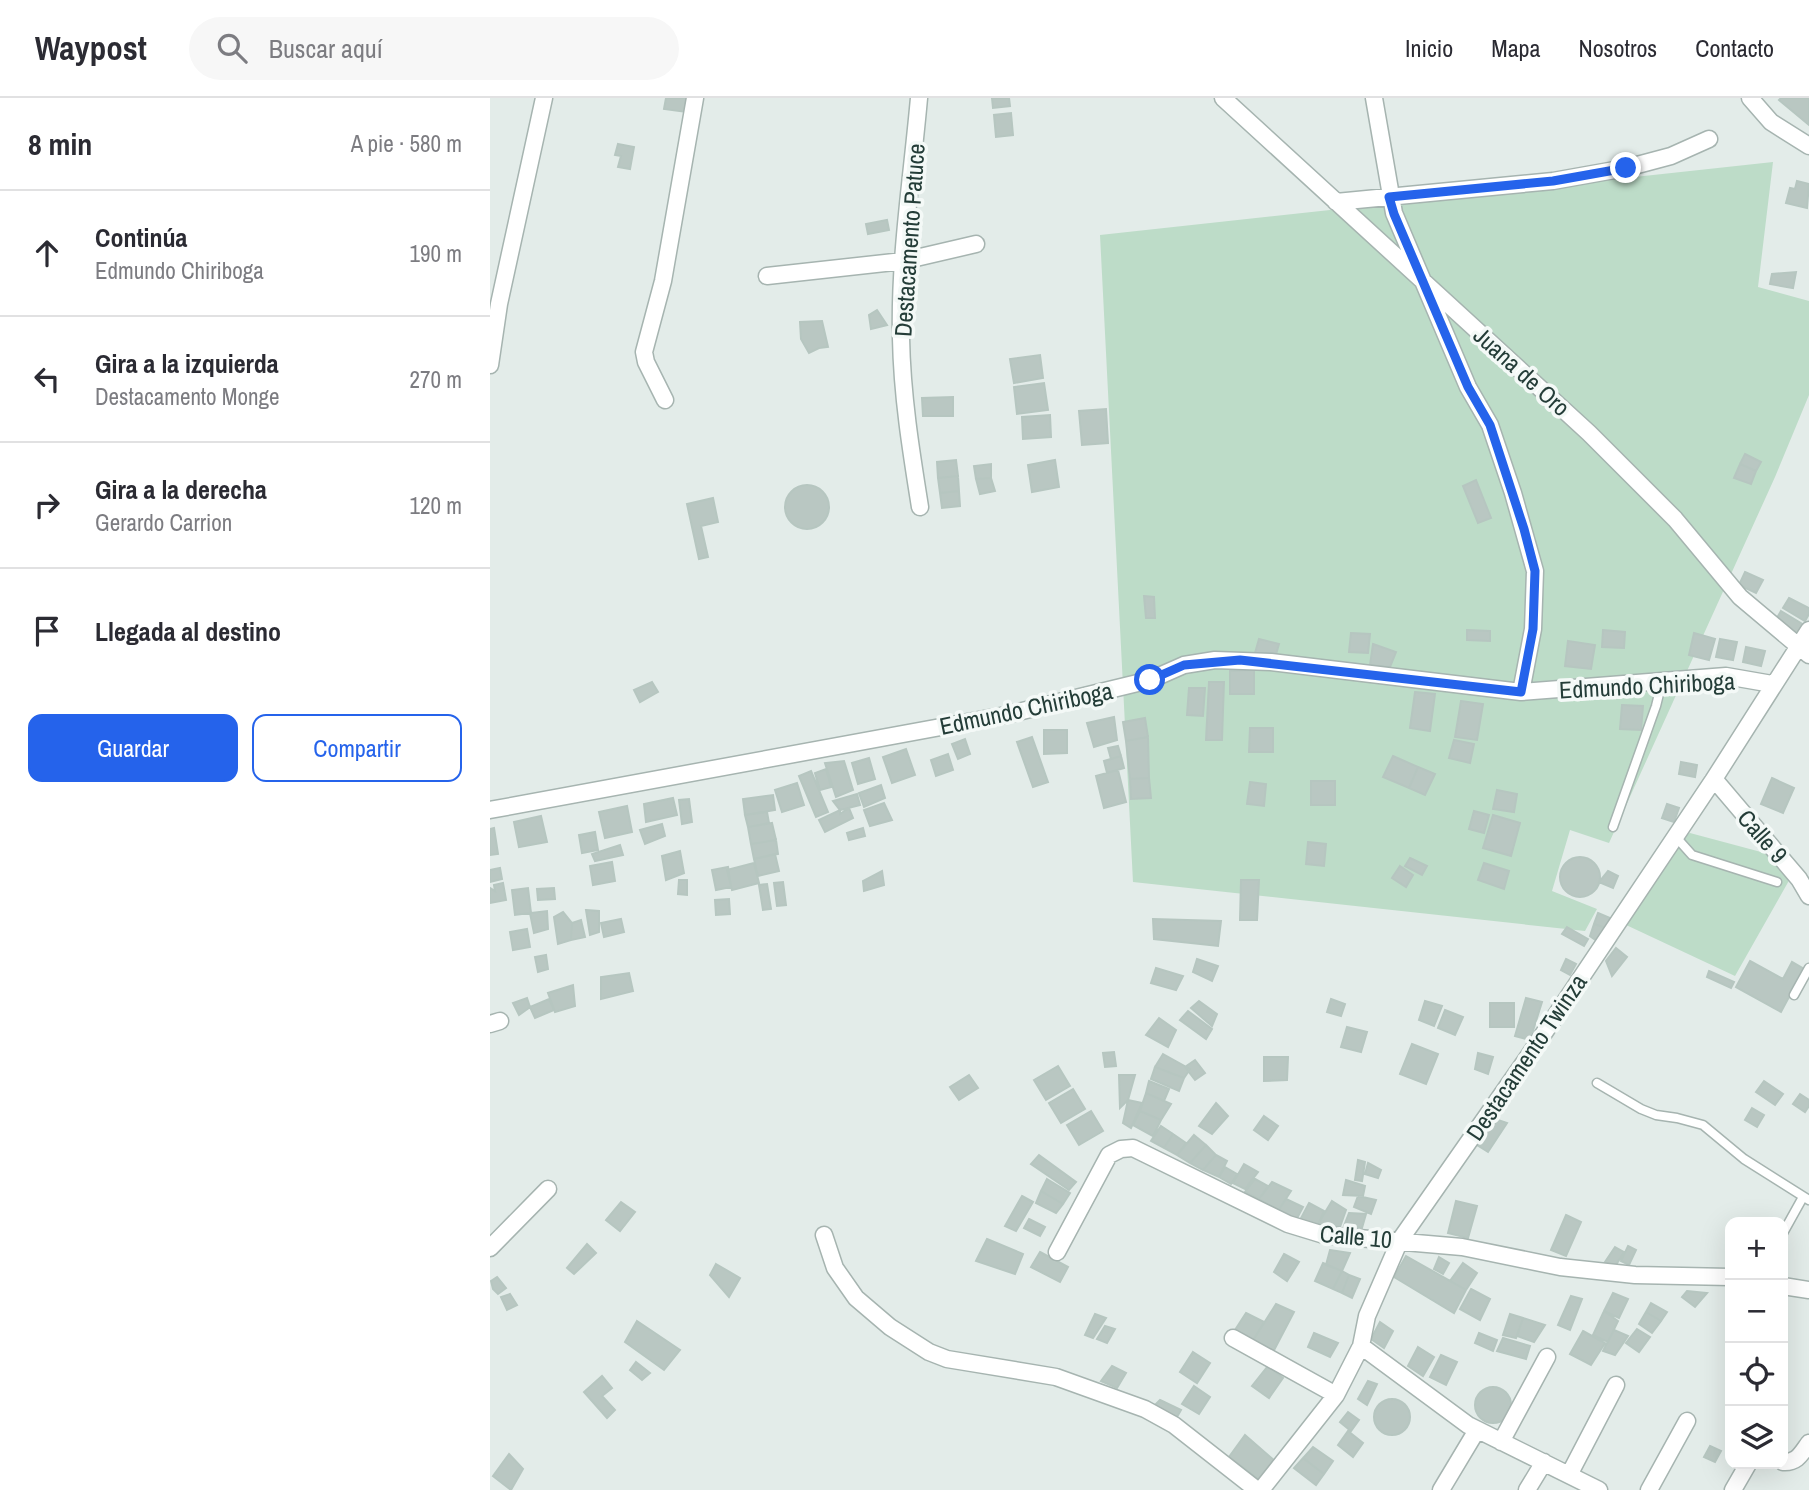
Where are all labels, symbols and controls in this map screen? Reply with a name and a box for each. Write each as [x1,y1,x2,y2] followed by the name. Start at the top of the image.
[189,17,679,80] search box
[35,26,147,70] text: Waypost
[213,29,251,67] icon: search
[269,31,383,66] text: Buscar aquí
[1405,32,1453,64] text: Inicio
[1491,32,1540,64] text: Mapa
[1578,32,1657,64] text: Nosotros
[1695,32,1774,64] text: Contacto
[28,124,92,164] text: 8 min
[351,128,462,159] text: A pie · 580 m
[886,142,932,338] street label: Destacamento Patuce
[1610,152,1641,183] route end
[95,220,187,255] text: Continúa
[28,234,66,272] icon: ahead
[410,238,462,269] text: 190 m
[95,255,264,286] text: Edmundo Chiriboga
[1467,319,1577,423] street label: Juana de Oro
[95,346,279,381] text: Gira a la izquierda
[28,360,66,398] icon: left
[410,364,462,395] text: 270 m
[95,381,280,412] text: Destacamento Monge
[95,472,267,507] text: Gira a la derecha
[28,486,66,524] icon: right
[410,490,462,521] text: 120 m
[95,507,232,538] text: Gerardo Carrion
[28,612,66,650] icon: arrive
[95,614,281,649] text: Llegada al destino
[1134,664,1165,695] route start
[1558,664,1736,706] street label: Edmundo Chiriboga
[937,674,1116,742] street label: Edmundo Chiriboga
[28,714,238,782] button: Guardar
[252,714,462,782] button: Compartir
[1731,802,1795,870] street label: Calle 9
[1458,967,1594,1147] street label: Destacamento Twinza
[1319,1217,1393,1255] street label: Calle 10
[1725,1217,1788,1469] map controls
[1725,1217,1788,1280] button: +
[1725,1280,1788,1343] button: −
[1725,1343,1788,1406] button: locate
[1725,1406,1788,1469] button: layers

